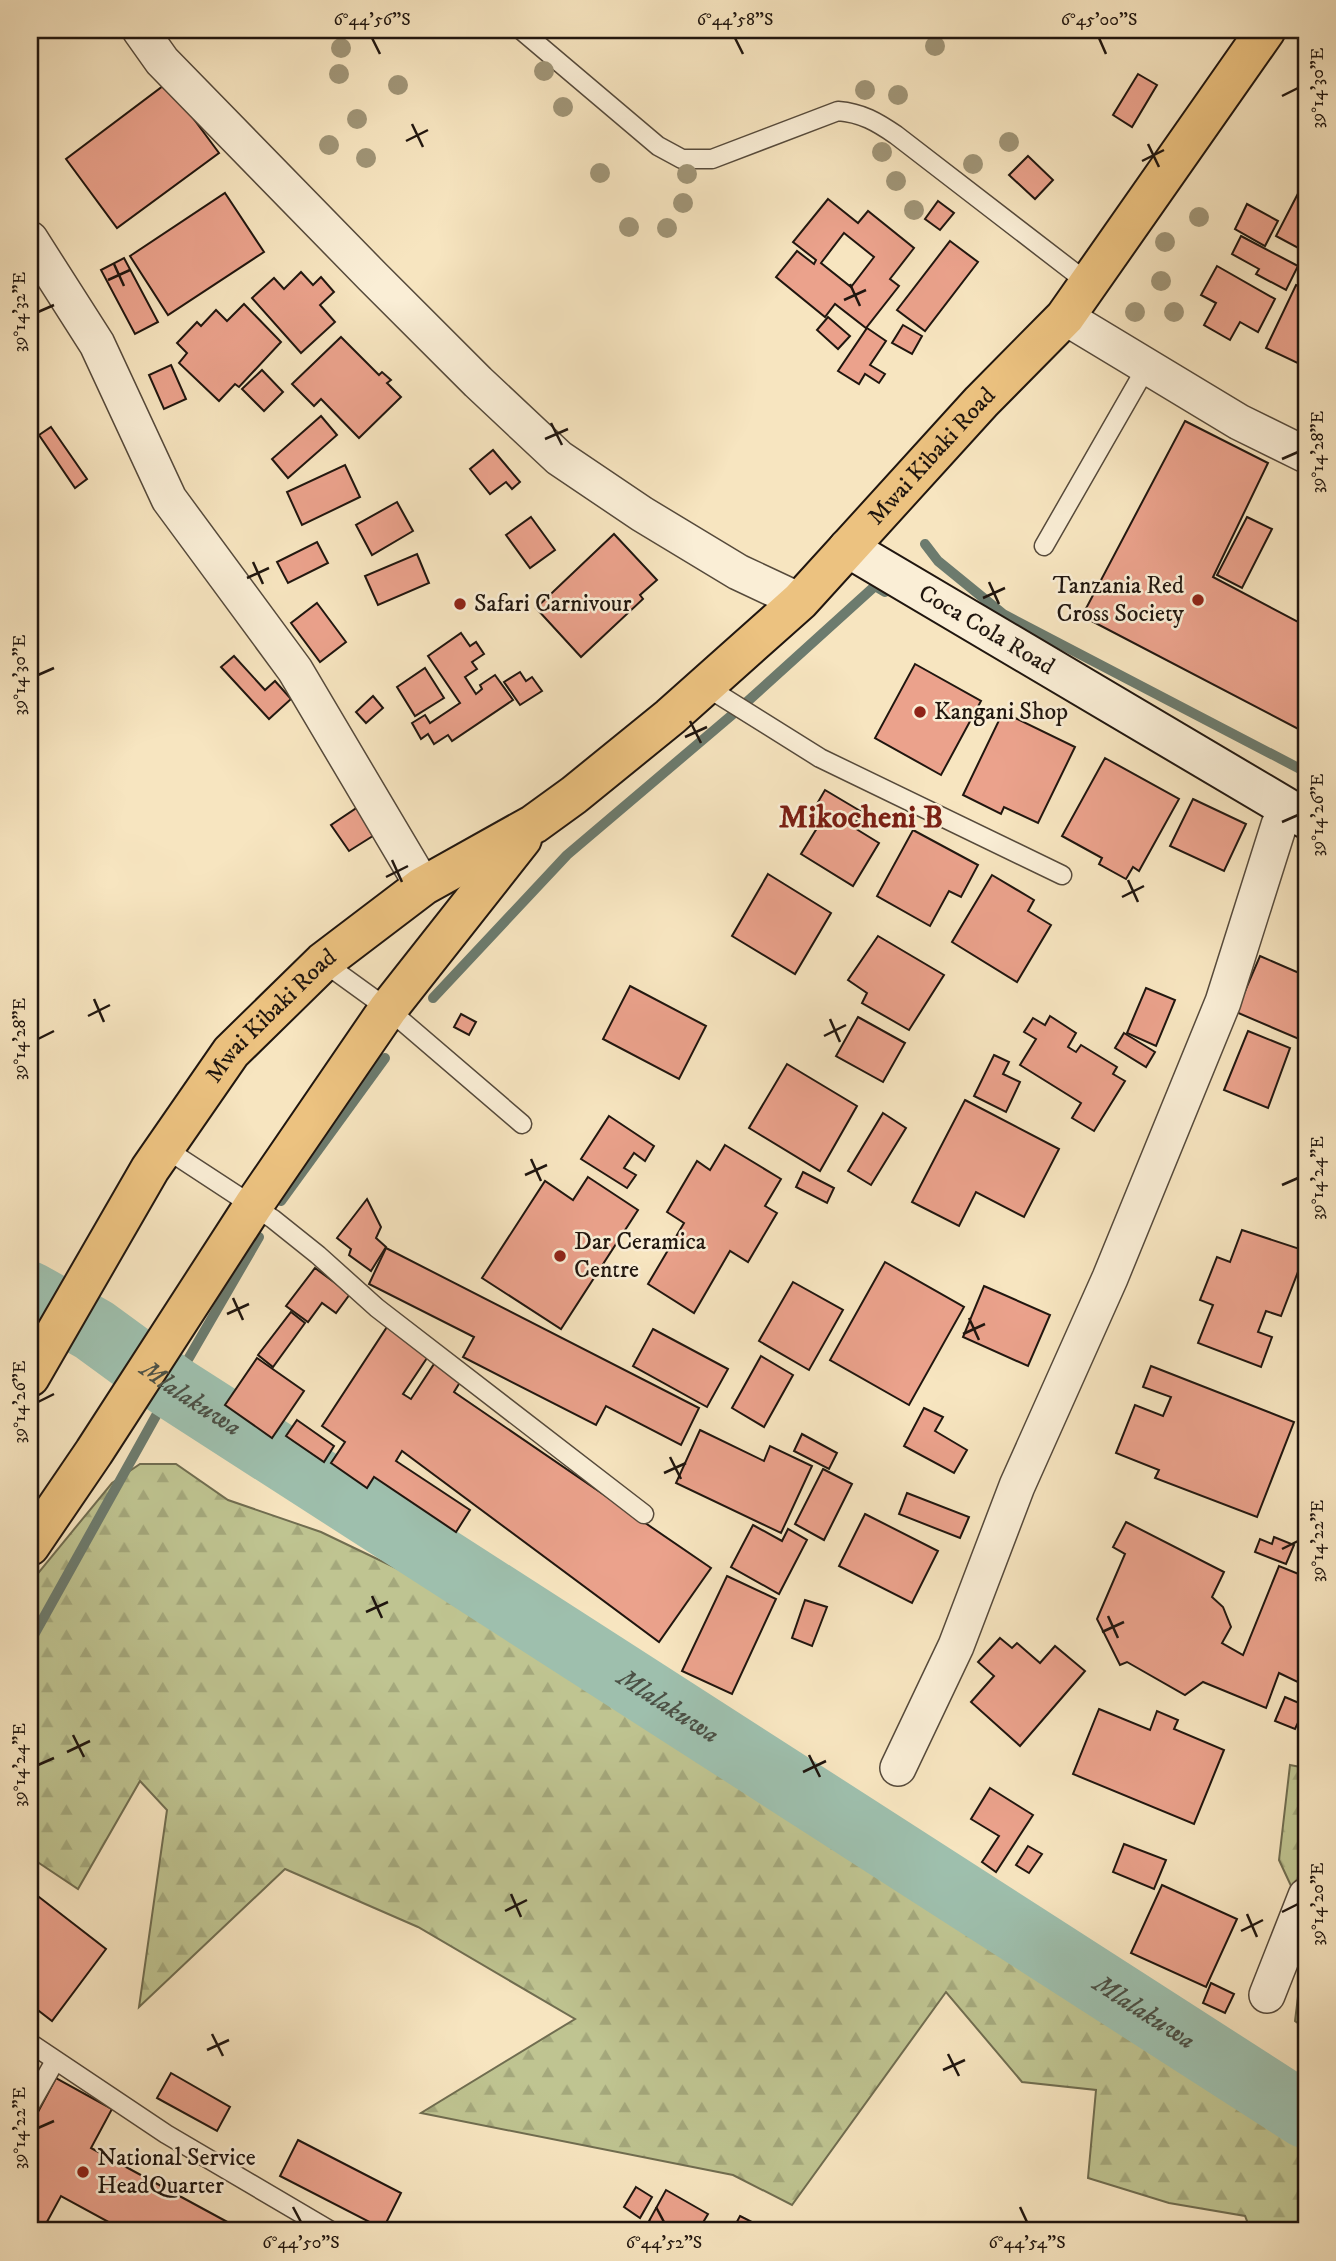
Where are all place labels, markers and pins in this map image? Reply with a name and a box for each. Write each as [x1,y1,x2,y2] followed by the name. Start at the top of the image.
[1053,571,1185,629] place label: Tanzania Red Cross Society
[474,589,631,619] place label: Safari Carnivour
[1190,592,1206,608] marker: Tanzania Red Cross Society
[452,596,468,612] marker: Safari Carnivour
[934,697,1068,727] place label: Kangani Shop
[912,704,928,720] marker: Kangani Shop
[574,1227,707,1285] place label: Dar Ceramica Centre
[552,1248,568,1264] marker: Dar Ceramica Centre
[97,2143,256,2201] place label: National Service HeadQuarter
[75,2164,91,2180] marker: National Service HeadQuarter

